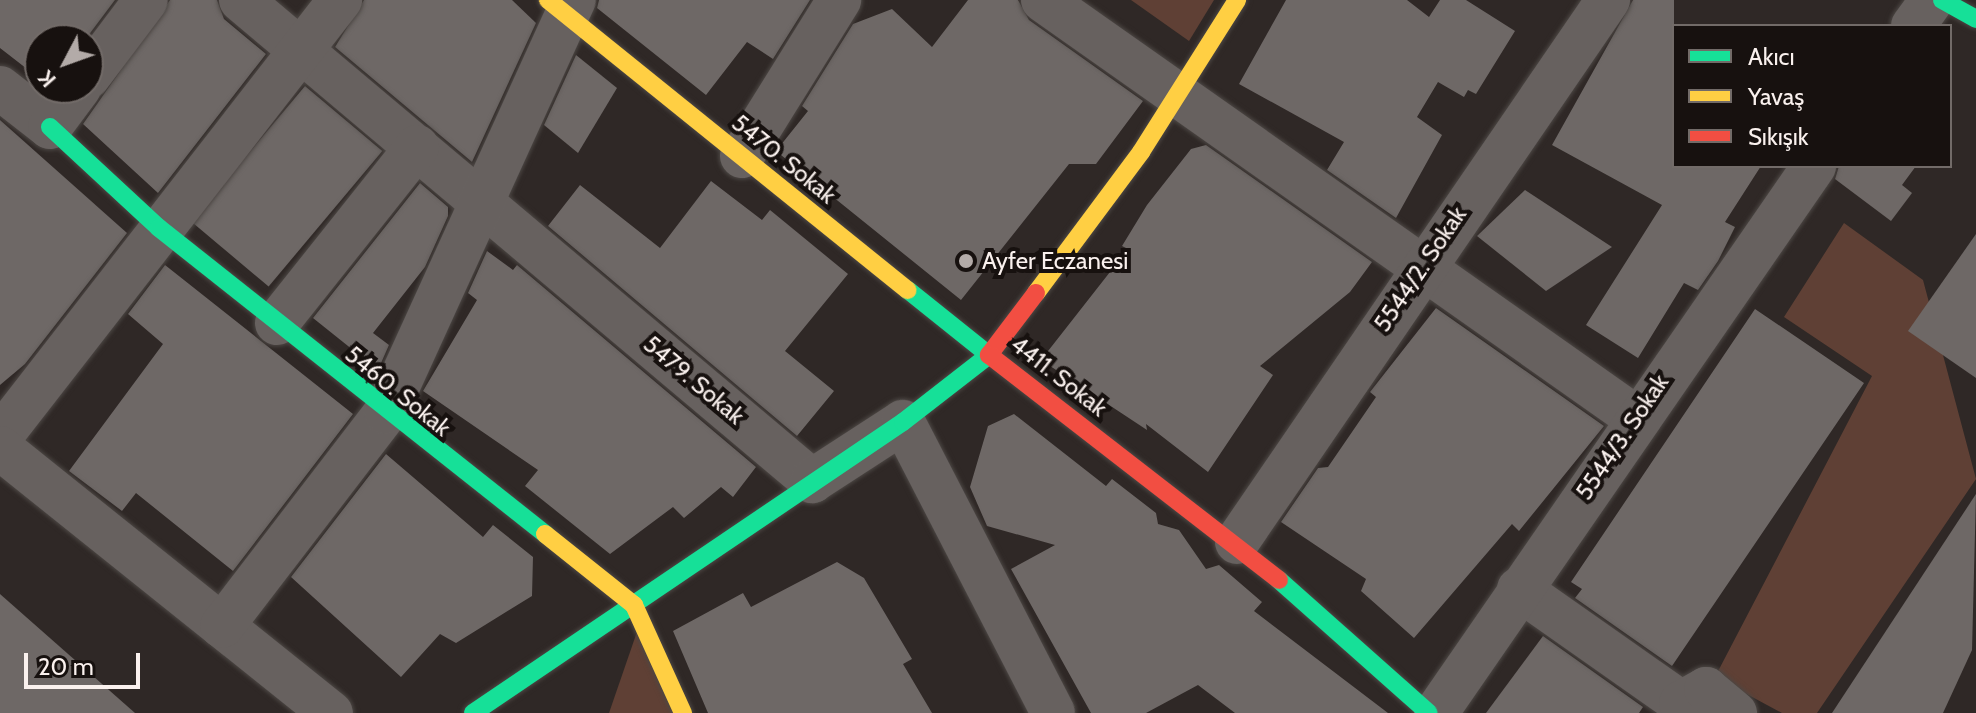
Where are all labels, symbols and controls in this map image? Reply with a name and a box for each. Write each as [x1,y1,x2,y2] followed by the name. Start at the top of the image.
[24,24,104,104] north arrow
[1672,24,1952,168] legend
[1748,42,1795,71] text: Akıcı
[32,65,62,93] text: K
[1748,82,1804,111] text: Yavaş
[726,108,842,210] street label: 5470. Sokak
[1748,122,1809,151] text: Sıkışık
[1368,201,1472,337] street label: 5544/2. Sokak
[982,247,1128,275] place label: Ayfer Eczanesi
[957,252,975,270] marker: Ayfer Eczanesi
[638,330,750,430] street label: 5479. Sokak
[1005,330,1113,422] street label: 4411. Sokak
[339,340,457,442] street label: 5460. Sokak
[1570,369,1674,505] street label: 5544/3. Sokak
[28,637,144,687] scale bar
[38,652,94,681] text: 20 m

